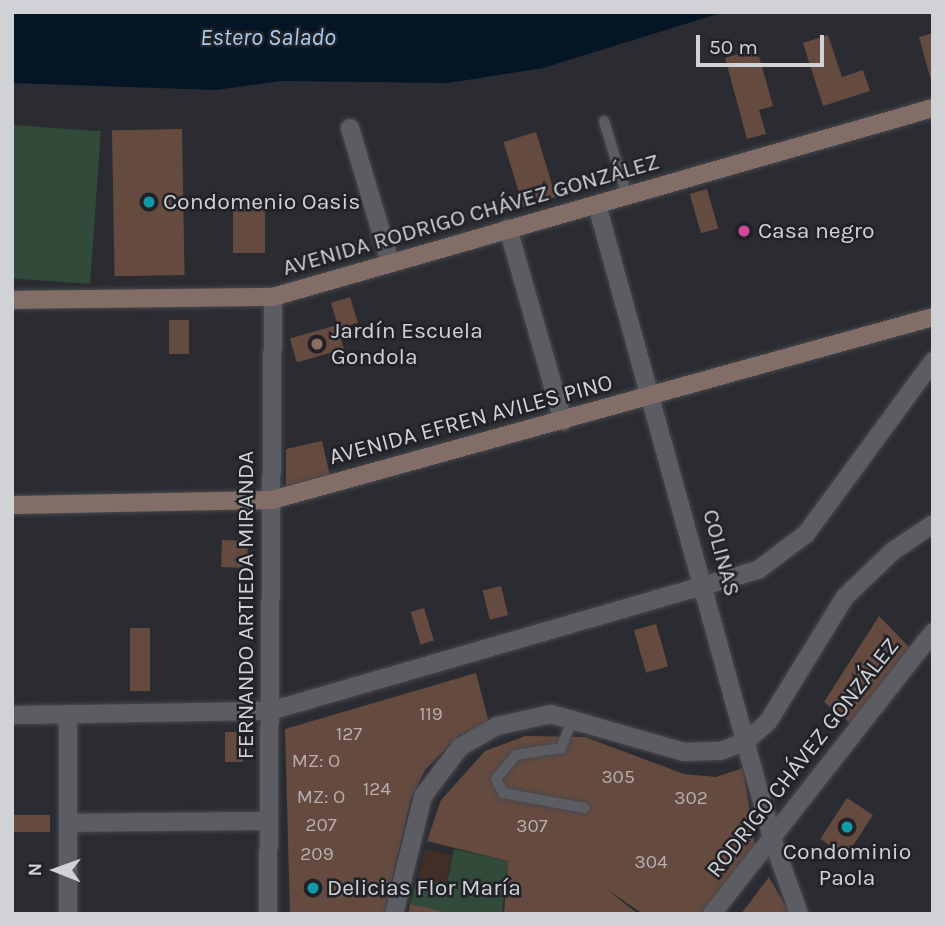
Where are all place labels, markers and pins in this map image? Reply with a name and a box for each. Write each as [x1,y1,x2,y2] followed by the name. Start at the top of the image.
[163,188,360,216] place label: Condomenio Oasis
[141,194,157,210] marker: Condomenio Oasis
[758,217,875,245] place label: Casa negro
[736,223,752,239] marker: Casa negro
[331,317,483,371] place label: Jardín Escuela Gondola
[309,336,325,352] marker: Jardín Escuela Gondola
[839,819,855,835] marker: Condominio Paola
[783,838,911,892] place label: Condominio Paola
[327,874,521,902] place label: Delicias Flor María
[305,880,321,896] marker: Delicias Flor María

